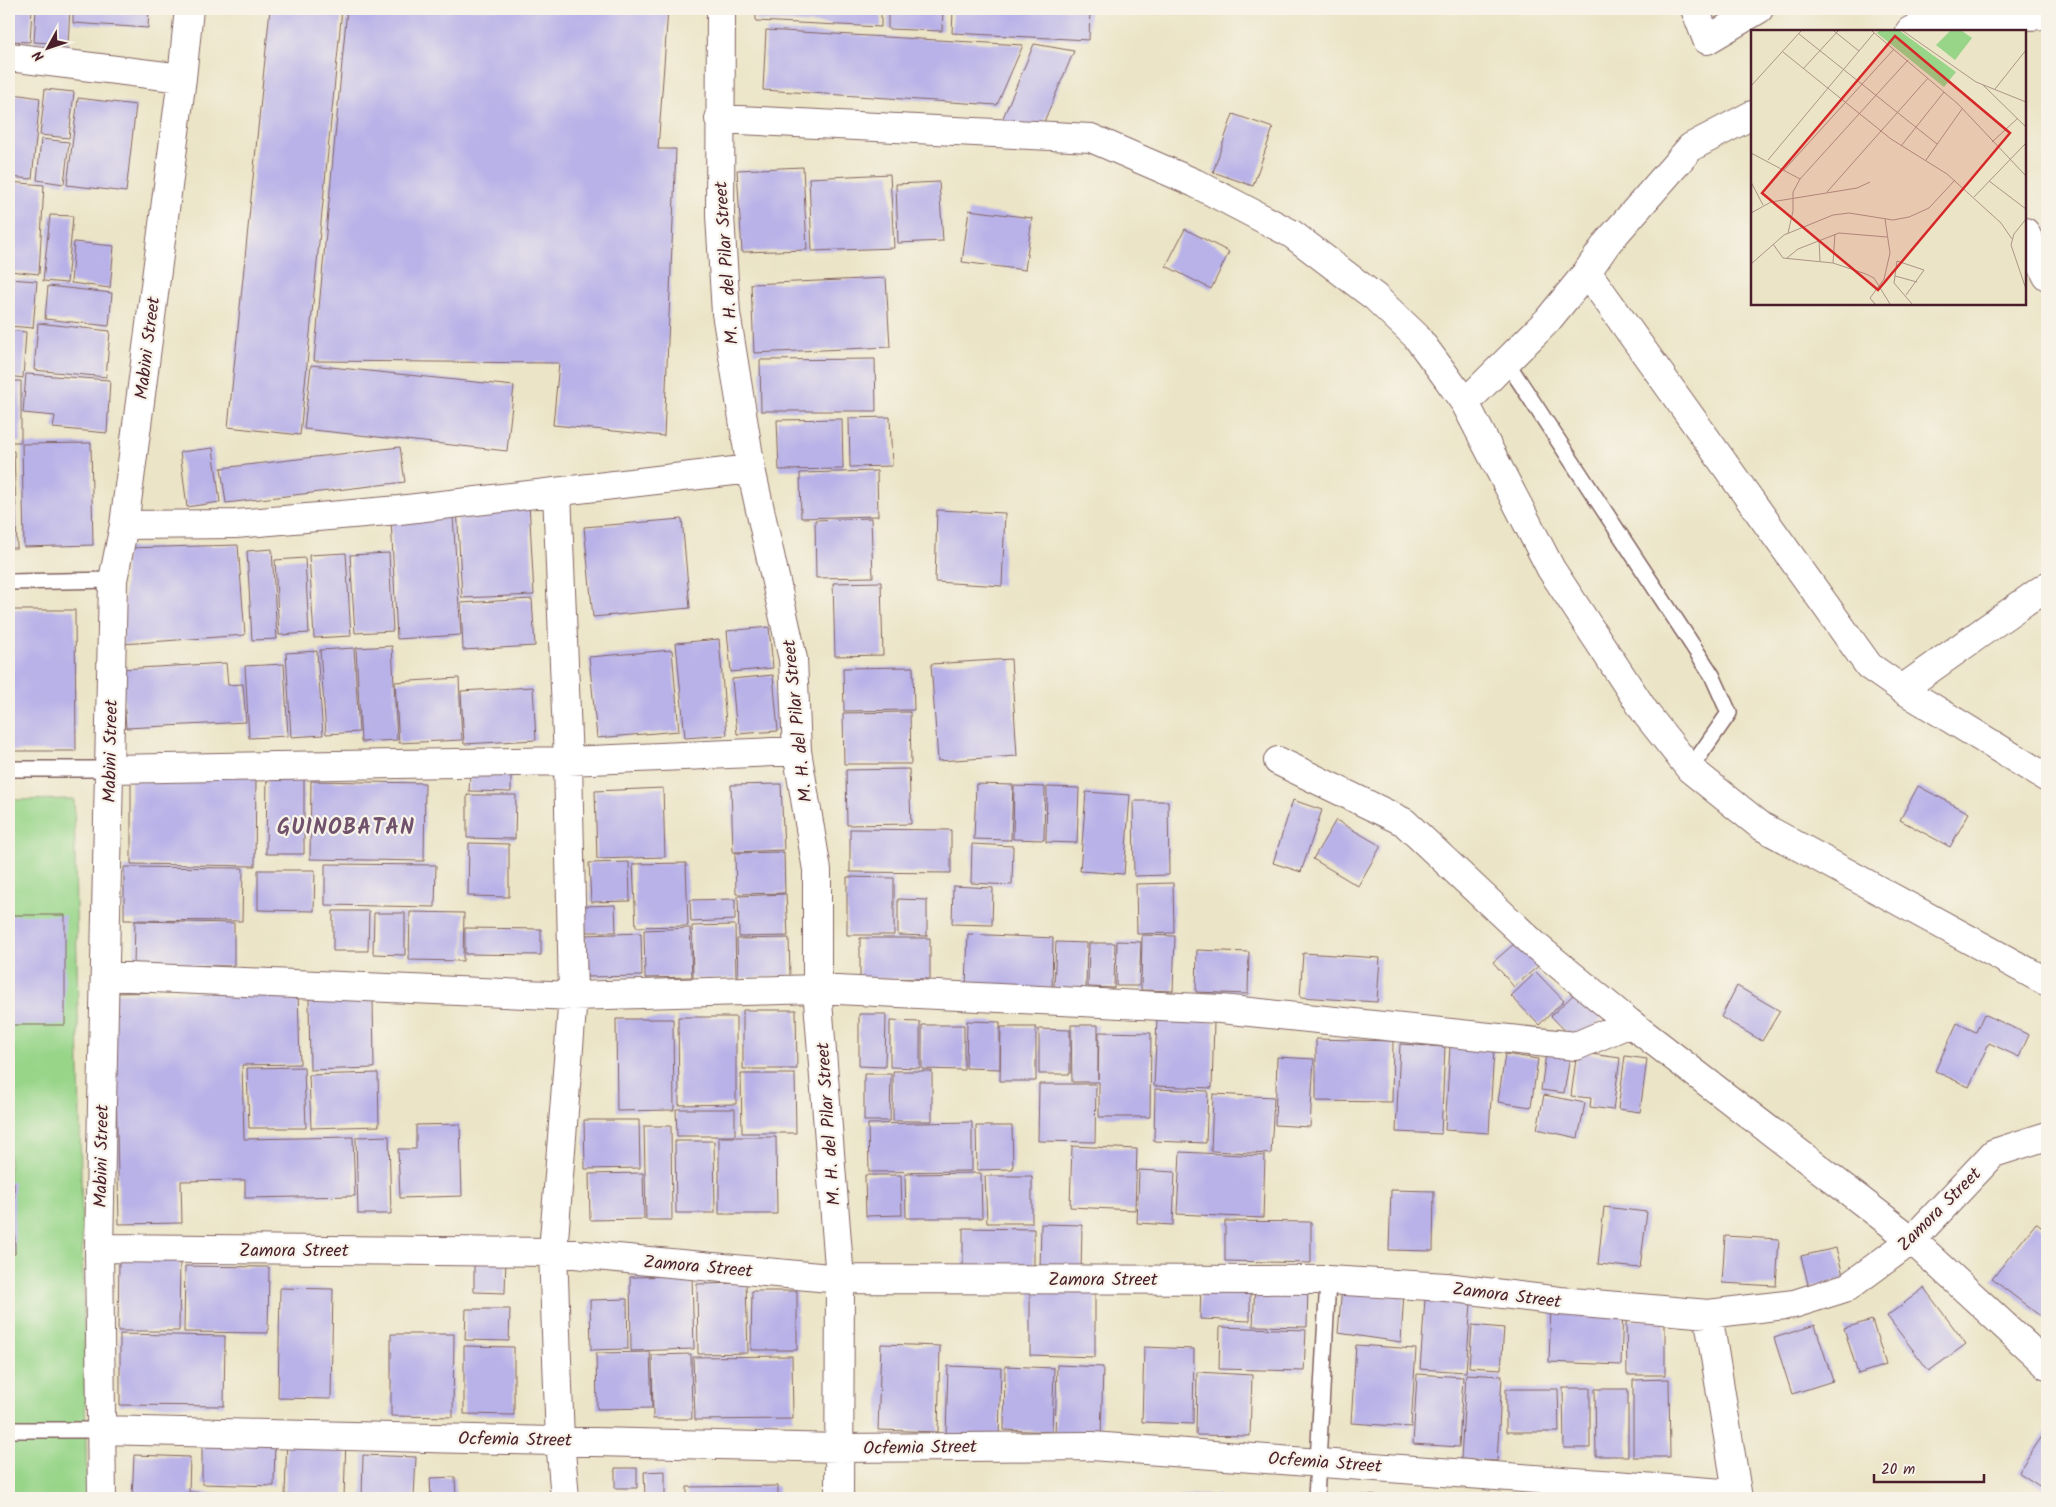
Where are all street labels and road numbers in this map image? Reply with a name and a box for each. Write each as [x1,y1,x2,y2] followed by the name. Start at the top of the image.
[707,179,748,346] street label: M. H. del Pilar Street
[128,294,169,401] street label: Mabini Street
[775,637,821,804] street label: M. H. del Pilar Street
[96,698,127,803] street label: Mabini Street
[809,1040,850,1207] street label: M. H. del Pilar Street
[87,1103,118,1208] street label: Mabini Street
[1891,1160,1990,1259] street label: Zamora Street
[239,1237,350,1266] street label: Zamora Street
[642,1248,755,1287] street label: Zamora Street
[1048,1266,1159,1295] street label: Zamora Street
[1451,1275,1564,1318] street label: Zamora Street
[458,1425,573,1456] street label: Ocfemia Street
[863,1433,978,1464] street label: Ocfemia Street
[1267,1445,1384,1482] street label: Ocfemia Street

